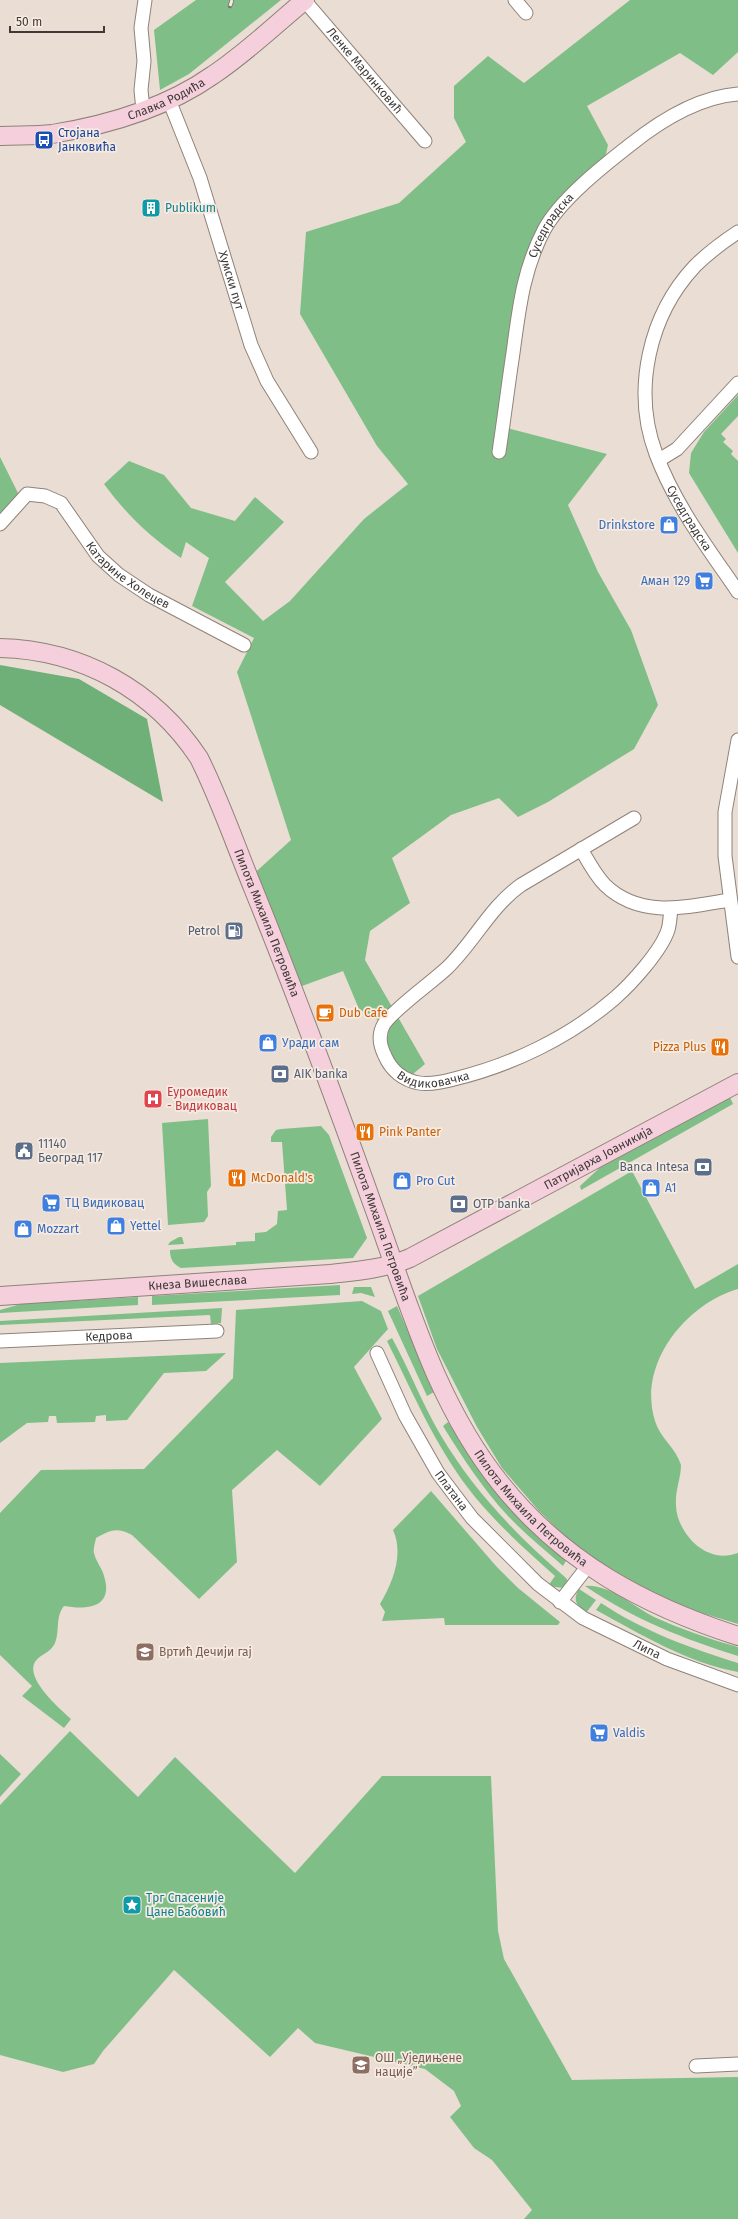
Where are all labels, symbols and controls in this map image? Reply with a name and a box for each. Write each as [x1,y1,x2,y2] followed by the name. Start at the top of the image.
[10,8,104,34] scale bar
[16,15,42,29] text: 50 m
[324,25,405,117] street label: Ленке Маринковић
[126,75,208,123] street label: Славка Родића
[58,126,116,154] place label: Стојана Јанковића
[33,129,55,151] bus stop icon: Стојана Јанковића
[525,190,576,260] street label: Суседградска
[140,197,162,219] building icon: Publikum
[165,201,216,215] place label: Publikum
[216,249,247,312] street label: Хумски пут
[664,483,714,554] street label: Суседградска
[658,514,680,536] shop icon: Drinkstore
[599,518,655,532] place label: Drinkstore
[83,539,172,612] street label: Катарине Холецев
[693,570,715,592] supermarket icon: Аман 129
[641,574,690,588] place label: Аман 129
[231,847,302,999] street label: Пилота Михаила Петровића
[223,920,245,942] fuel station icon: Petrol
[188,924,220,938] place label: Petrol
[314,1002,336,1024] cafe icon: Dub Cafe
[339,1006,388,1020] place label: Dub Cafe
[257,1032,279,1054] shop icon: Уради сам
[282,1036,339,1050] place label: Уради сам
[709,1036,731,1058] restaurant icon: Pizza Plus
[653,1040,706,1054] place label: Pizza Plus
[269,1063,291,1085] bank icon: AIK banka
[294,1067,348,1081] place label: AIK banka
[394,1068,471,1091] street label: Видиковачка
[167,1085,237,1113] place label: Еуромедик - Видиковац
[142,1088,164,1110] hospital icon: Еуромедик - Видиковац
[354,1121,376,1143] restaurant icon: Pink Panter
[541,1123,655,1192] street label: Патријарха Јоаникија
[379,1125,441,1139] place label: Pink Panter
[38,1137,103,1165] place label: 11140 Београд 117
[13,1140,35,1162] public building icon: 11140 Београд 117
[347,1150,413,1303] street label: Пилота Михаила Петровића
[692,1156,714,1178] bank icon: Banca Intesa
[620,1160,689,1174] place label: Banca Intesa
[226,1167,248,1189] restaurant icon: McDonald's
[391,1170,413,1192] shop icon: Pro Cut
[251,1171,313,1185] place label: McDonald's
[416,1174,456,1188] place label: Pro Cut
[640,1177,662,1199] shop icon: A1
[665,1181,676,1195] place label: A1
[40,1192,62,1214] supermarket icon: ТЦ Видиковац
[448,1193,470,1215] bank icon: OTP banka
[65,1196,144,1210] place label: ТЦ Видиковац
[473,1197,530,1211] place label: OTP banka
[105,1215,127,1237] shop icon: Yettel
[12,1218,34,1240] shop icon: Mozzart
[130,1219,161,1233] place label: Yettel
[37,1222,80,1236] place label: Mozzart
[148,1273,247,1293] street label: Кнеза Вишеслава
[85,1328,133,1344] street label: Кедрова
[471,1447,590,1569] street label: Пилота Михаила Петровића
[432,1468,471,1513] street label: Платана
[631,1637,663,1662] street label: Липа
[134,1641,156,1663] school or university icon: Вртић Дечији гај
[159,1645,252,1659] place label: Вртић Дечији гај
[588,1722,610,1744] supermarket icon: Valdis
[613,1726,646,1740] place label: Valdis
[146,1891,226,1919] place label: Трг Спасеније Цане Бабовић
[121,1894,143,1916] place icon: Трг Спасеније Цане Бабовић
[375,2051,462,2079] place label: ОШ „Уједињене нације”
[350,2054,372,2076] school or university icon: ОШ „Уједињене нације”

